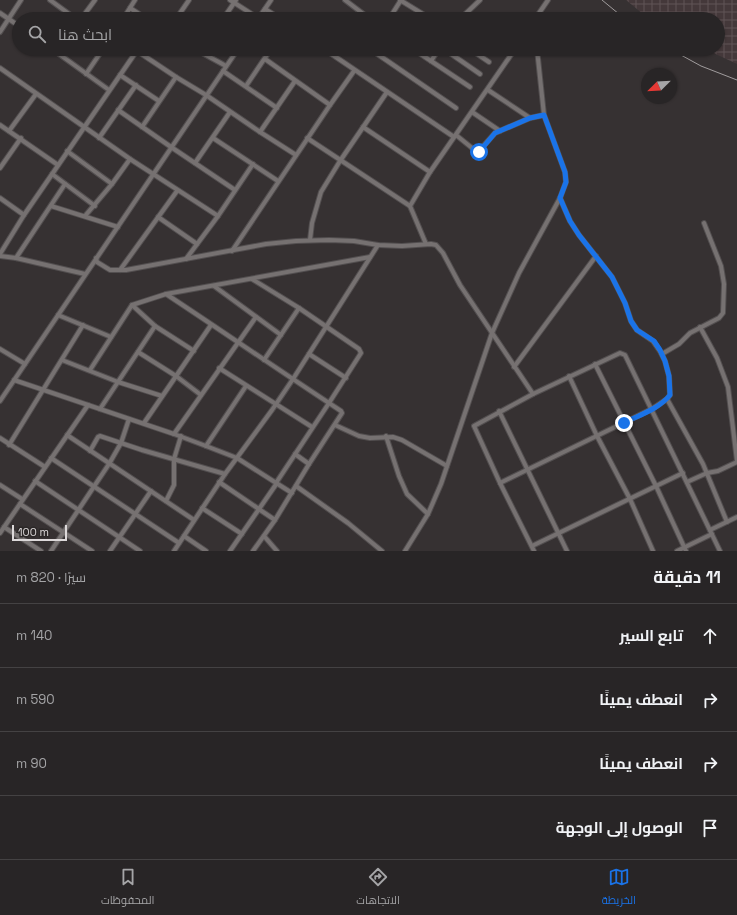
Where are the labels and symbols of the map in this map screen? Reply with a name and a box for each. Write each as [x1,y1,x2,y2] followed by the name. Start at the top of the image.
[641,68,677,104] north arrow
[470,143,488,161] route start
[615,414,633,432] route end
[12,523,67,542] scale bar

